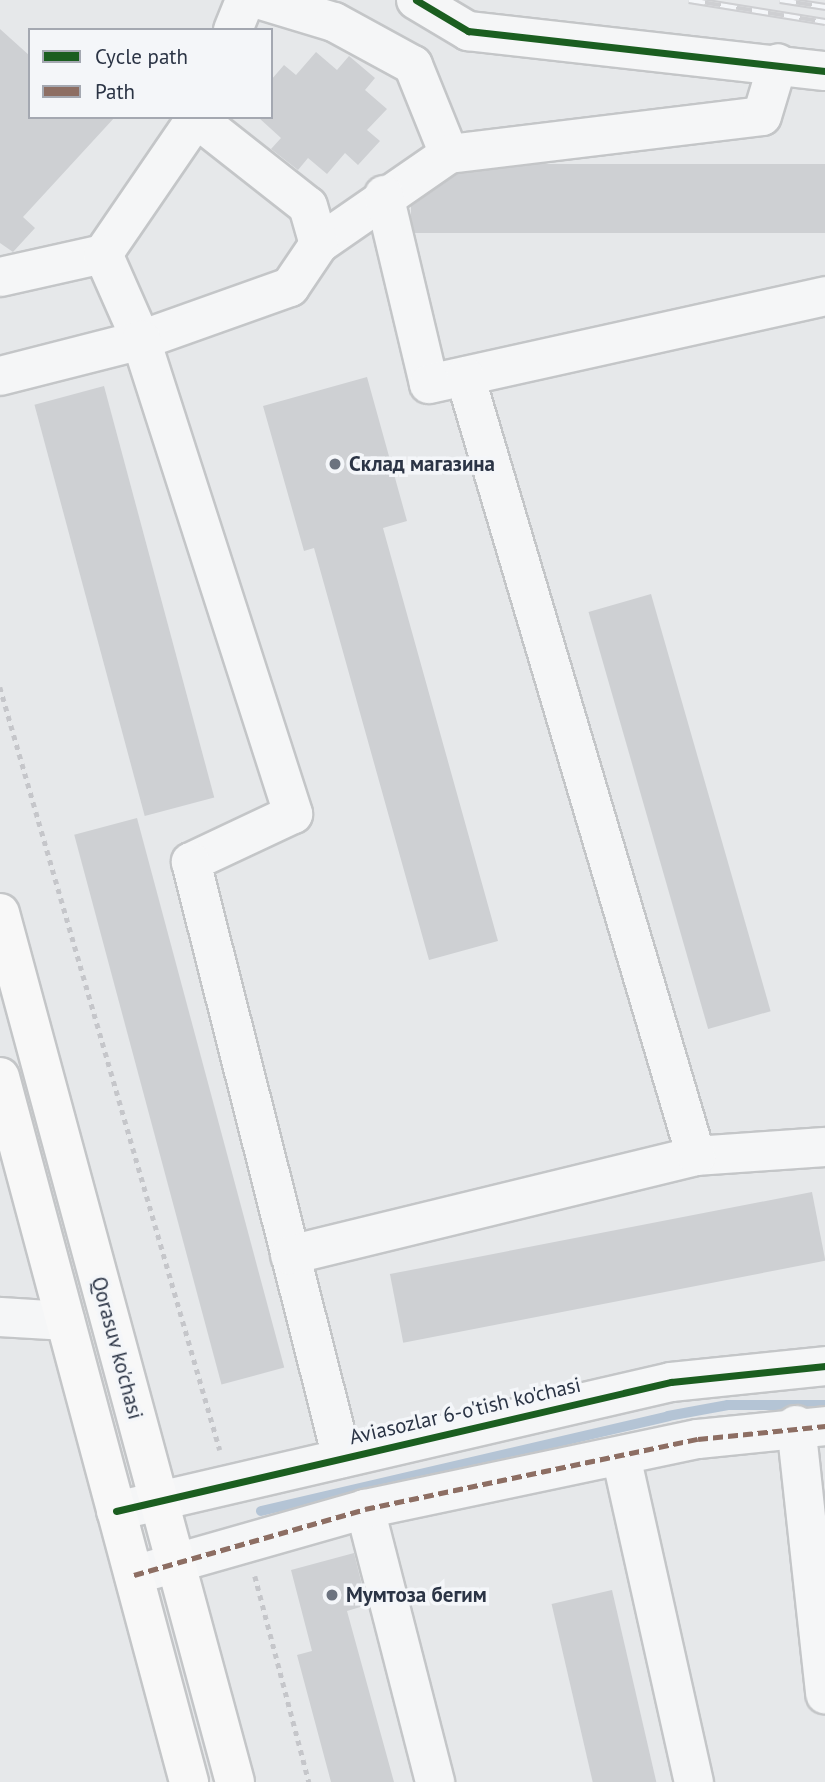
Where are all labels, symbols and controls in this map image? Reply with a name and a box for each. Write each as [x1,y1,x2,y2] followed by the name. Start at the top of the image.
[28,28,273,119] legend
[95,43,188,70] text: Cycle path
[95,78,135,105] text: Path
[349,451,495,477] place label: Склад магазина
[327,456,343,472] marker: Склад магазина
[86,1274,148,1422] street label: Qorasuv ko'chasi
[347,1372,583,1450] street label: Aviasozlar 6-o'tish ko'chasi
[346,1582,487,1608] place label: Мумтоза бегим
[324,1587,340,1603] marker: Мумтоза бегим

